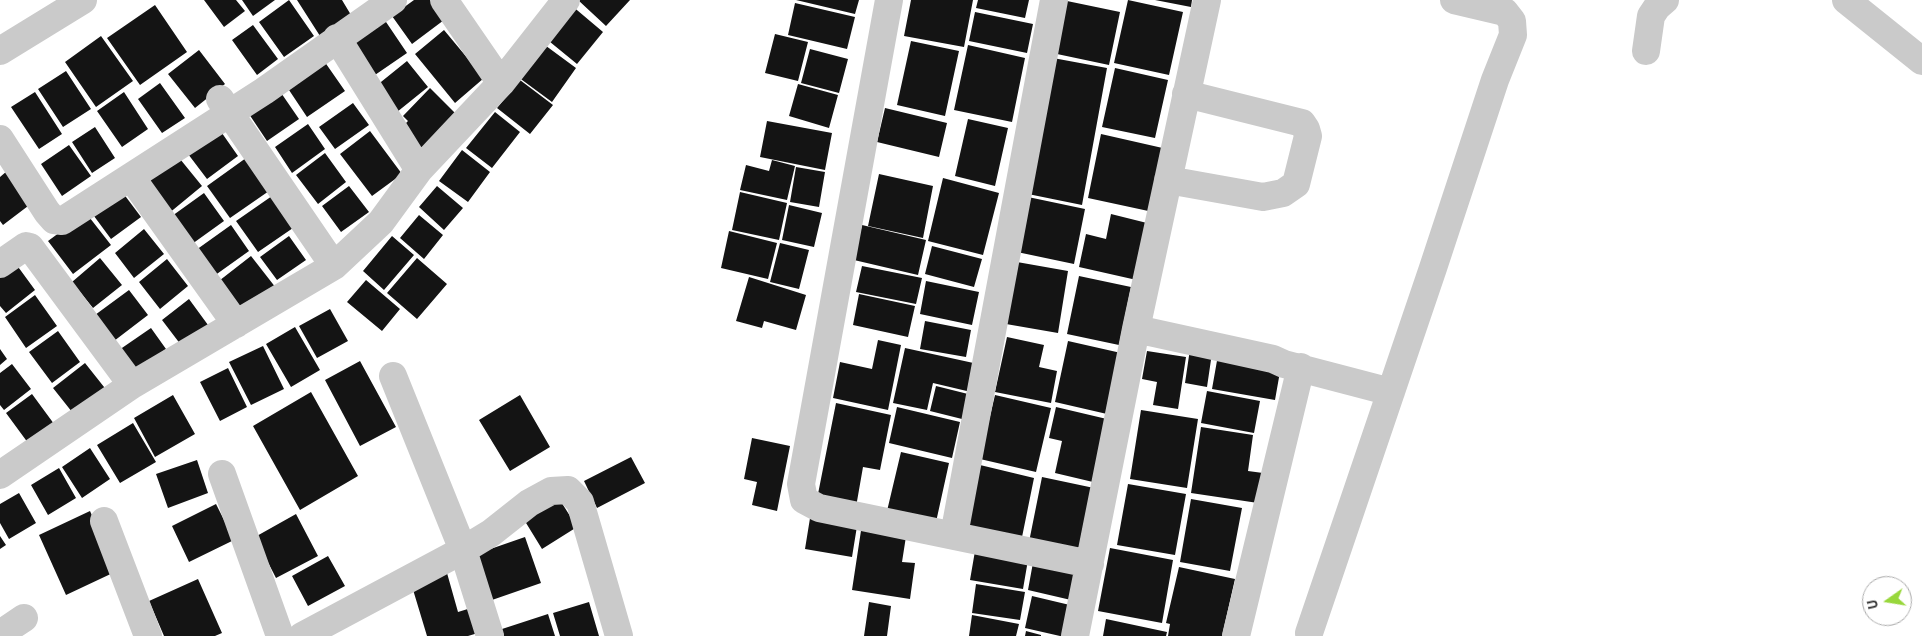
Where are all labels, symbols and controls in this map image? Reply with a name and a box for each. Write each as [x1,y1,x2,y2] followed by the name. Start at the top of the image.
[1862,576,1912,626] north arrow
[1866,598,1881,610] text: U

